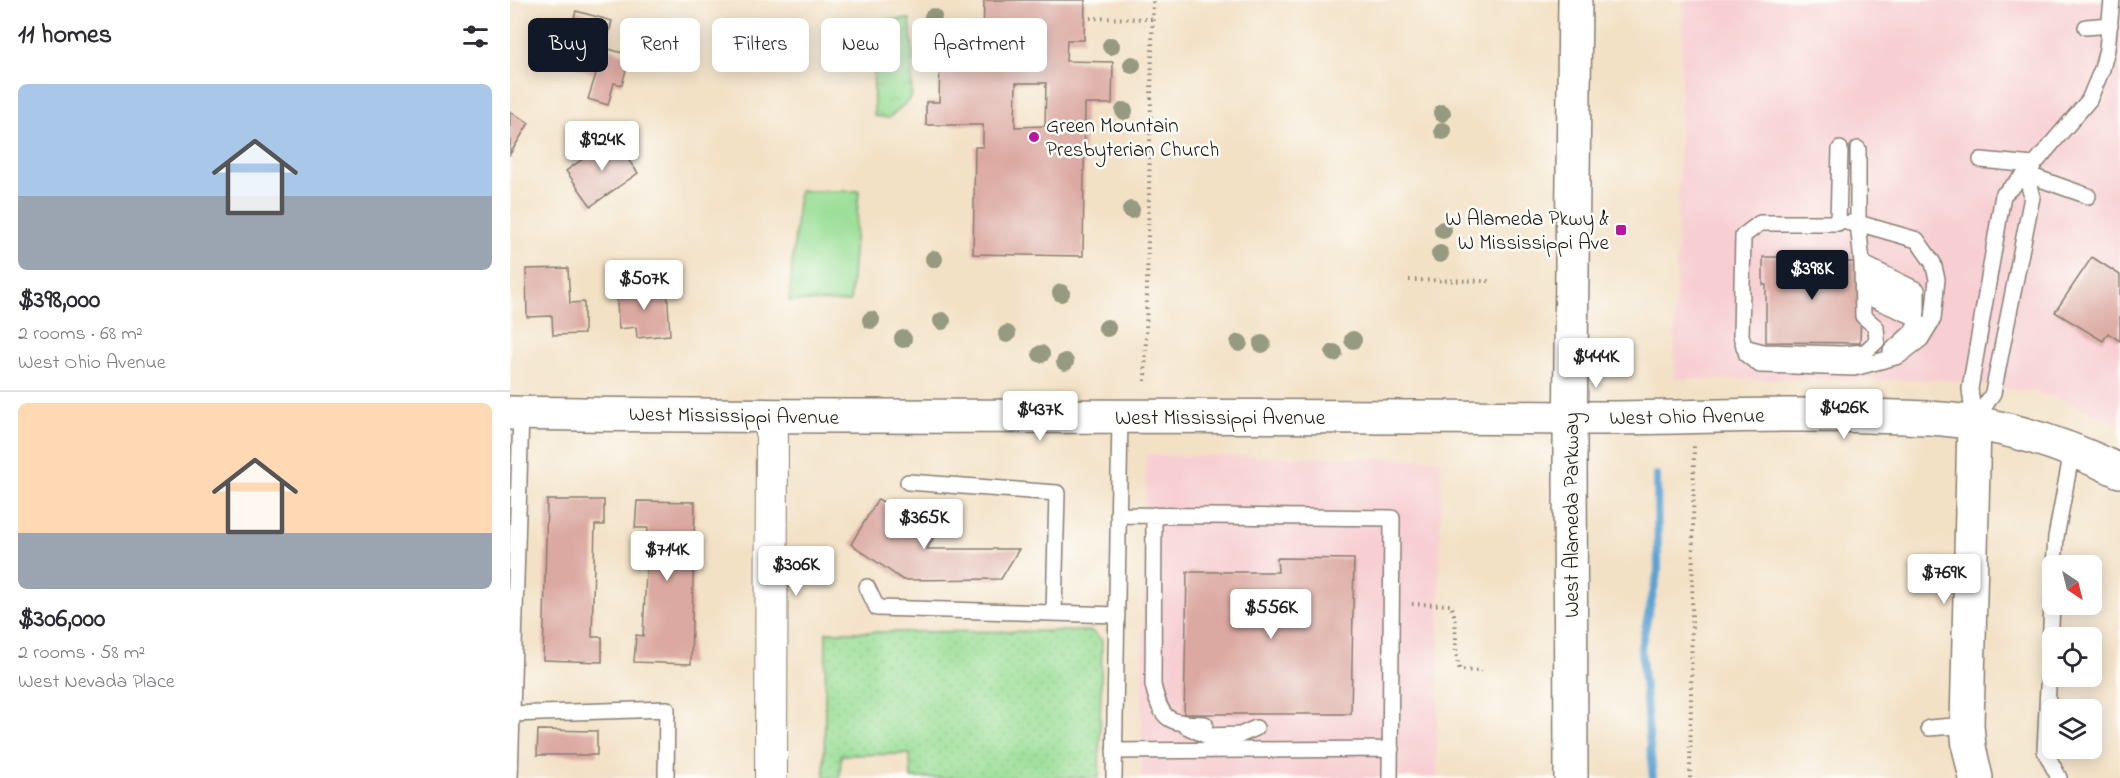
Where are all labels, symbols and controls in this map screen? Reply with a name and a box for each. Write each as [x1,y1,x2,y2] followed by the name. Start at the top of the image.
[18,17,112,55] text: 11 homes
[528,18,608,72] chip: Buy
[620,18,700,72] chip: Rent
[712,18,809,72] chip: Filters
[821,18,900,72] chip: New
[912,18,1047,72] chip: Apartment
[459,20,492,53] icon: filters
[1046,112,1219,168] place label: Green Mountain Presbyterian Church
[560,121,644,172] pin: $924K
[201,123,309,231] icon: home
[579,126,625,155] text: $924K
[1027,130,1041,144] marker: Green Mountain Presbyterian Church
[1445,205,1610,259] place label: W Alameda Pkwy & W Mississippi Ave
[1614,223,1628,237] marker: W Alameda Pkwy & W Mississippi Ave
[1770,250,1854,301] pin: $398K
[1790,255,1834,284] text: $398K
[602,260,686,311] pin: $507K
[619,265,669,294] text: $507K
[18,282,100,320] text: $398,000
[18,320,143,349] text: 2 rooms · 68 m²
[1554,338,1638,389] pin: $444K
[1573,343,1619,372] text: $444K
[18,349,166,378] text: West Ohio Avenue
[1802,389,1886,440] pin: $426K
[998,391,1082,442] pin: $437K
[1820,394,1868,423] text: $426K
[1017,396,1063,425] text: $437K
[629,400,840,434] street label: West Mississippi Avenue
[1609,402,1765,434] street label: West Ohio Avenue
[1115,404,1326,434] street label: West Mississippi Avenue
[1558,412,1590,618] street label: West Alameda Parkway
[201,442,309,550] icon: home
[882,499,966,550] pin: $365K
[899,504,949,533] text: $365K
[625,531,709,582] pin: $714K
[645,536,689,565] text: $714K
[754,546,838,597] pin: $306K
[772,551,820,580] text: $306K
[1902,554,1986,605] pin: $769K
[2042,555,2102,615] north arrow
[2042,555,2102,759] map controls
[1922,559,1966,588] text: $769K
[1229,589,1313,640] pin: $556K
[1244,594,1298,623] text: $556K
[18,601,105,639] text: $306,000
[2042,627,2102,687] button: locate
[18,639,145,668] text: 2 rooms · 58 m²
[18,668,175,697] text: West Nevada Place
[2042,699,2102,759] button: layers

